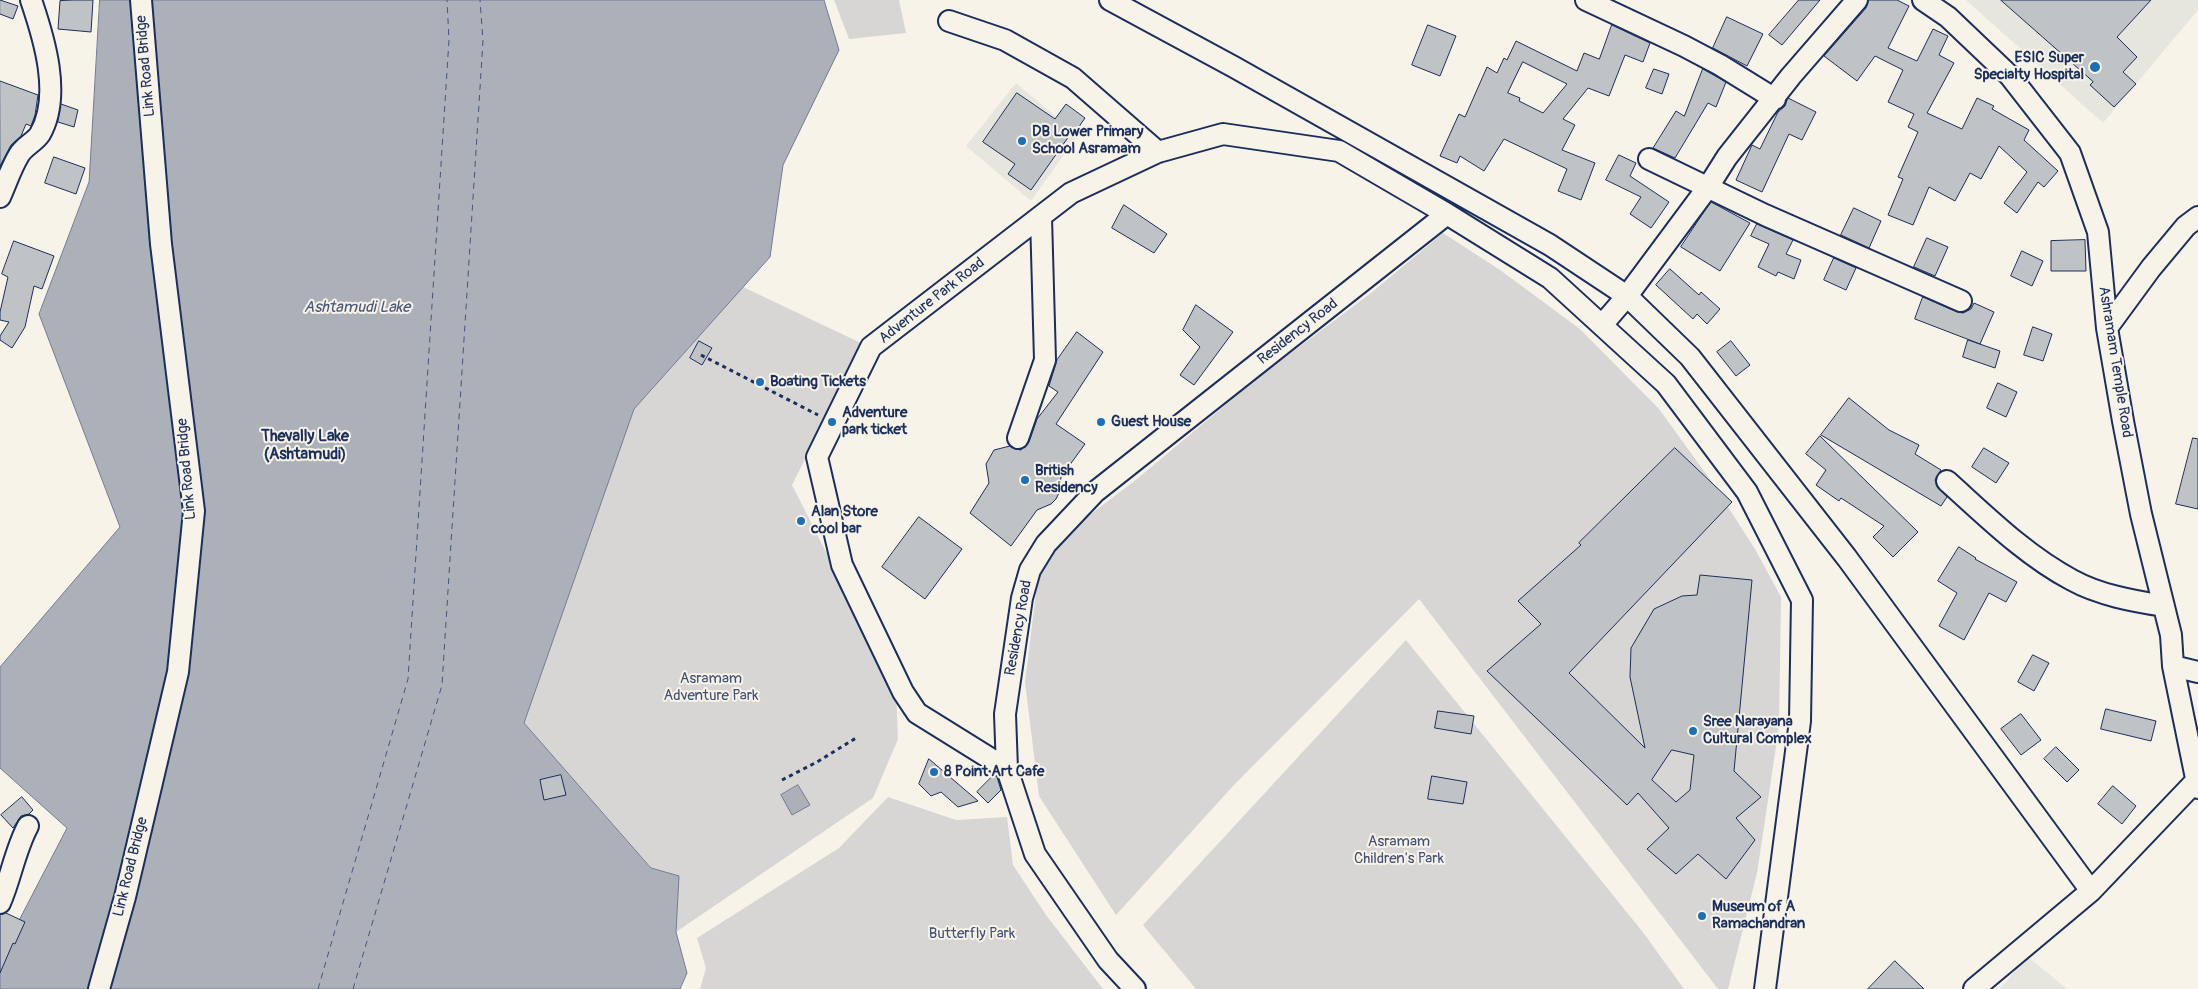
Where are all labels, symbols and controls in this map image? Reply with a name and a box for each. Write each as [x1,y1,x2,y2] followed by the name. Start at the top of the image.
[133,14,159,118] street label: Link Road Bridge
[1974,49,2084,84] place label: ESIC Super Specialty Hospital
[2088,60,2102,74] marker: ESIC Super Specialty Hospital
[1032,123,1143,158] place label: DB Lower Primary School Asramam
[1016,135,1028,147] marker: DB Lower Primary School Asramam
[876,254,988,348] street label: Adventure Park Road
[2094,285,2136,439] street label: Ashramam Temple Road
[1254,295,1342,369] street label: Residency Road
[304,298,410,318] water label: Ashtamudi Lake
[770,373,866,391] place label: Boating Tickets
[754,376,766,388] marker: Boating Tickets
[842,404,907,439] place label: Adventure park ticket
[1111,413,1191,431] place label: Guest House
[826,416,838,428] marker: Adventure park ticket
[1095,416,1107,428] marker: Guest House
[174,417,200,521] street label: Link Road Bridge
[261,427,349,465] district label: Thevally Lake (Ashtamudi)
[1035,462,1098,497] place label: British Residency
[1019,474,1031,486] marker: British Residency
[811,503,878,538] place label: Alan Store cool bar
[795,515,807,527] marker: Alan Store cool bar
[1002,579,1036,677] street label: Residency Road
[664,670,758,705] park label: Asramam Adventure Park
[1703,713,1812,748] place label: Sree Narayana Cultural Complex
[1687,725,1699,737] marker: Sree Narayana Cultural Complex
[944,763,1045,781] place label: 8 Point Art Cafe
[928,766,940,778] marker: 8 Point Art Cafe
[110,815,152,919] street label: Link Road Bridge
[1354,833,1444,868] park label: Asramam Children's Park
[1712,898,1805,933] place label: Museum of A Ramachandran
[1696,910,1708,922] marker: Museum of A Ramachandran
[929,925,1015,943] park label: Butterfly Park

